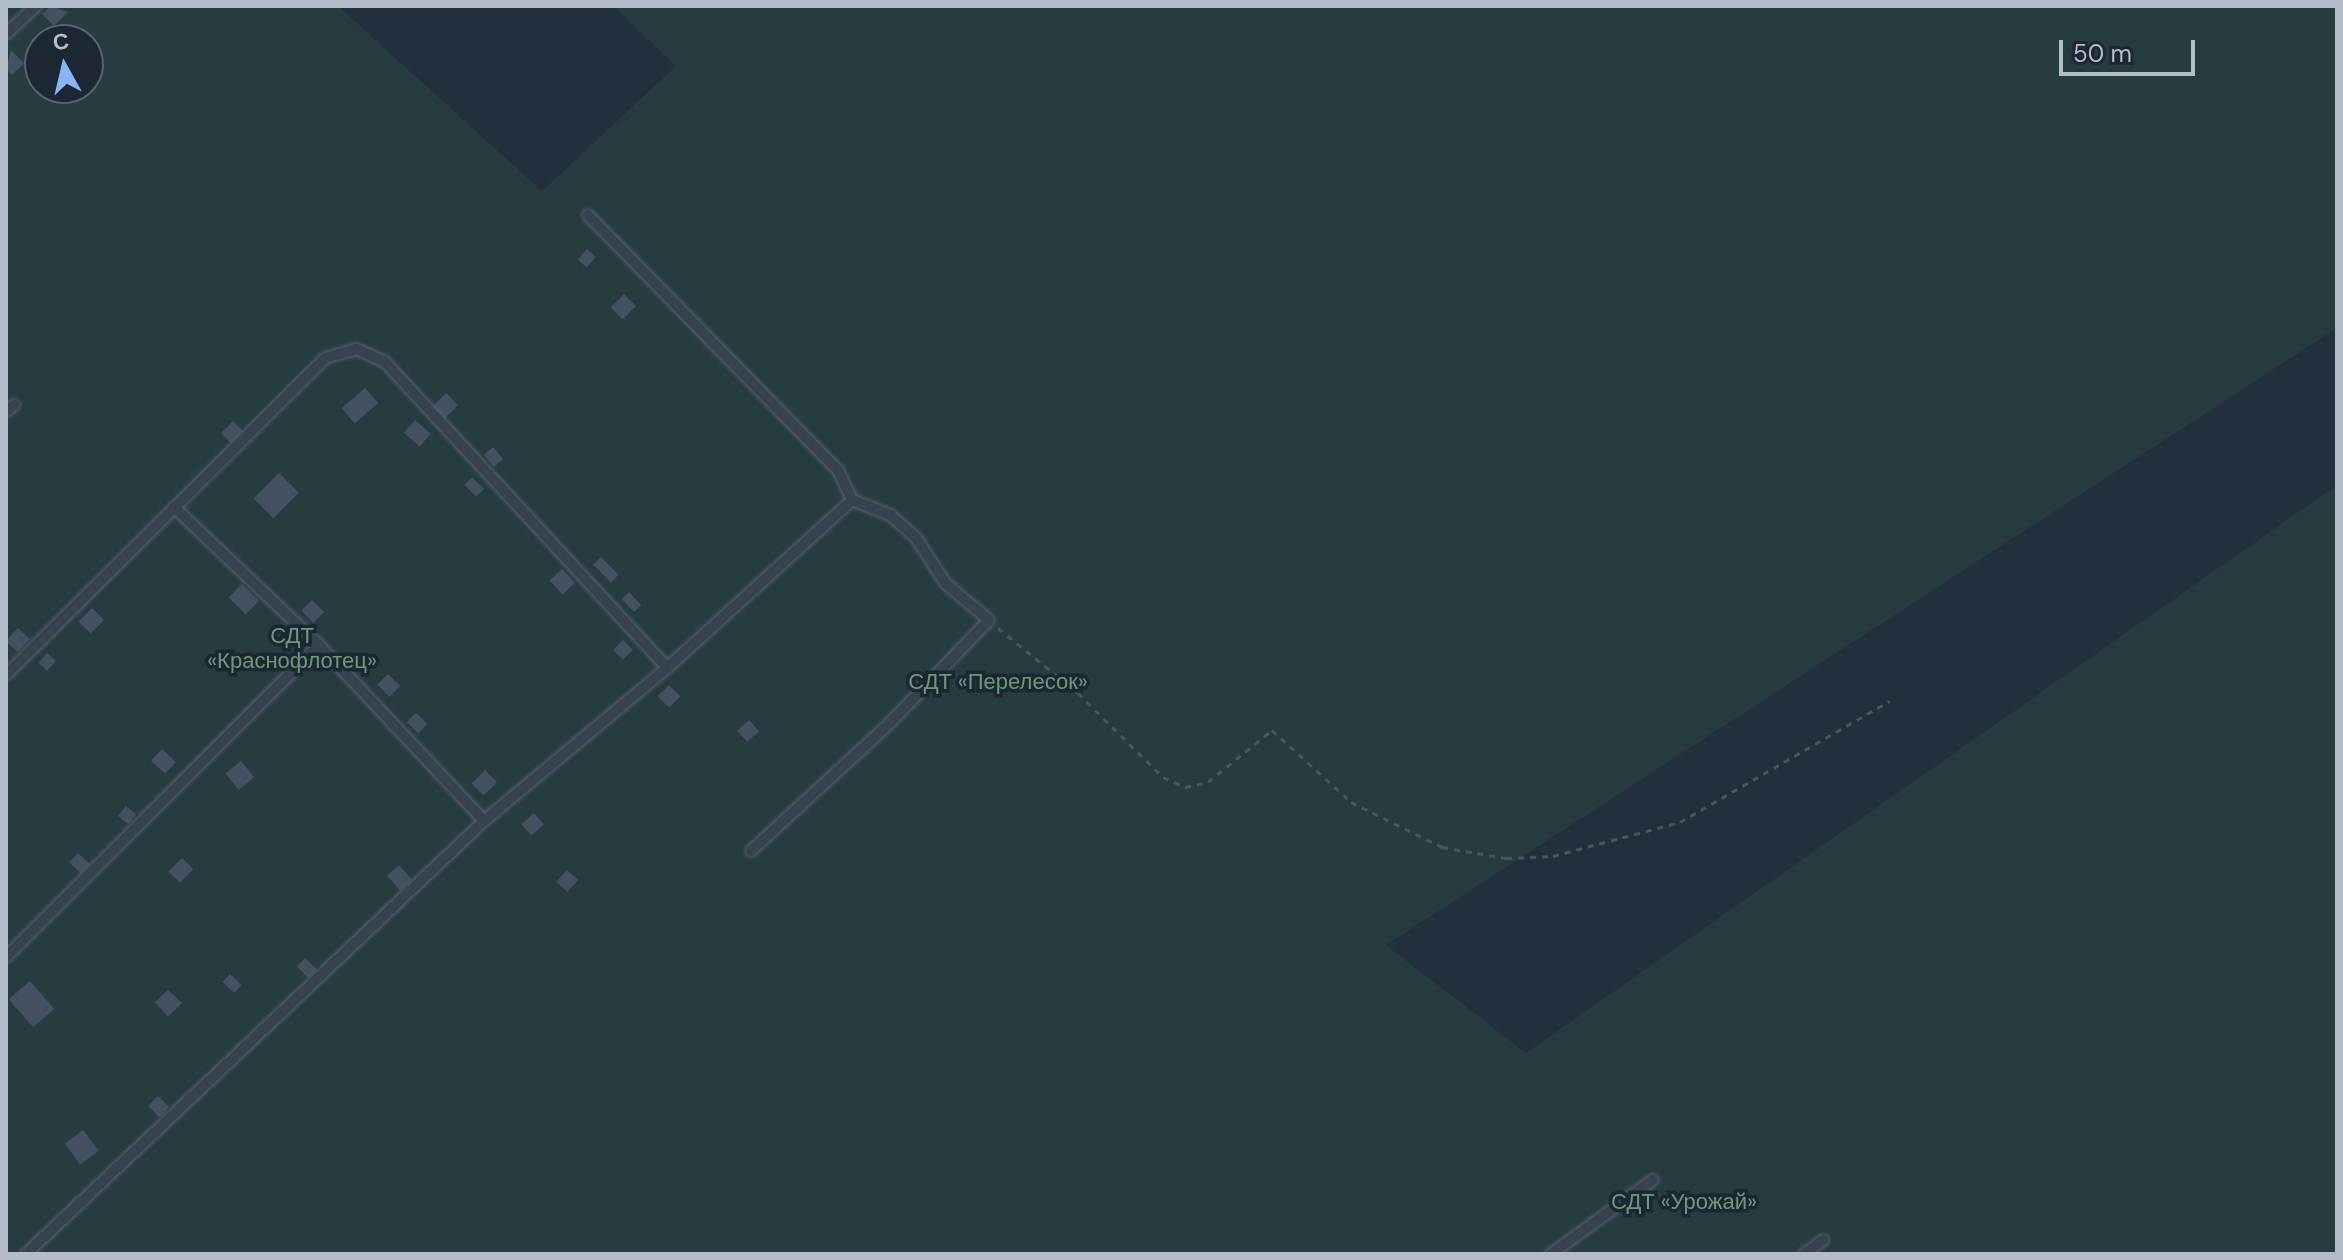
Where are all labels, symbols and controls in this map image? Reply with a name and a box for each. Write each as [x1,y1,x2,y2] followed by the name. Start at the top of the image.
[24,24,104,104] north arrow
[2063,24,2199,74] scale bar
[51,26,71,57] text: С
[2073,38,2132,69] text: 50 m
[207,622,377,674] park label: СДТ «Краснофлотец»
[908,669,1088,695] park label: СДТ «Перелесок»
[1611,1189,1757,1215] park label: СДТ «Урожай»

